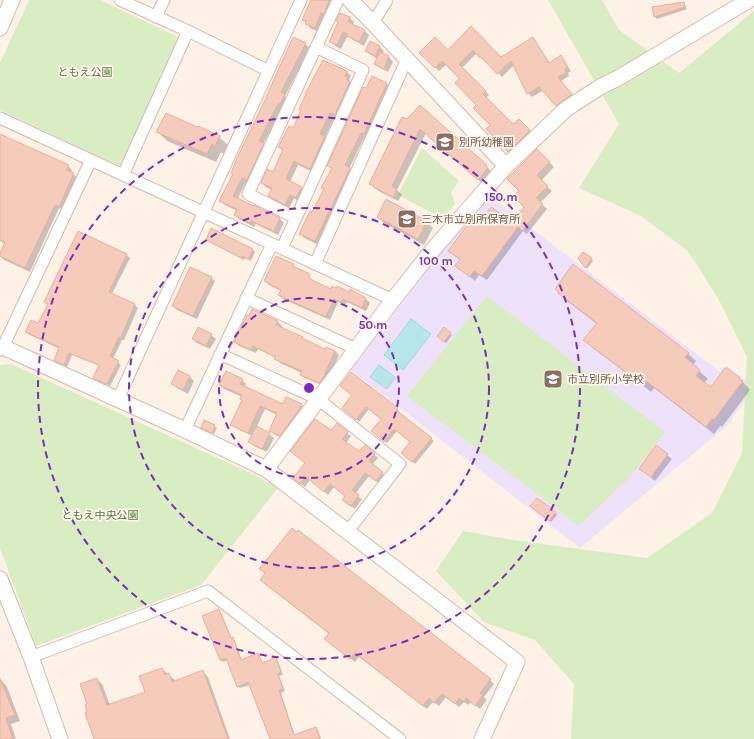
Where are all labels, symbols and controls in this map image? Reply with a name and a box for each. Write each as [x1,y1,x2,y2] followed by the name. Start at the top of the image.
[58,66,113,79] park label: ともえ公園
[434,131,456,153] school or university icon: 別所幼稚園
[459,136,514,149] place label: 別所幼稚園
[484,190,518,204] text: 150 m
[396,208,418,230] school or university icon: 三木市立別所保育所
[421,213,521,226] place label: 三木市立別所保育所
[419,254,453,268] text: 100 m
[359,318,388,332] text: 50 m
[542,368,564,390] school or university icon: 市立別所小学校
[567,373,644,386] place label: 市立別所小学校
[302,381,316,395] centre of rings
[62,509,139,522] park label: ともえ中央公園

